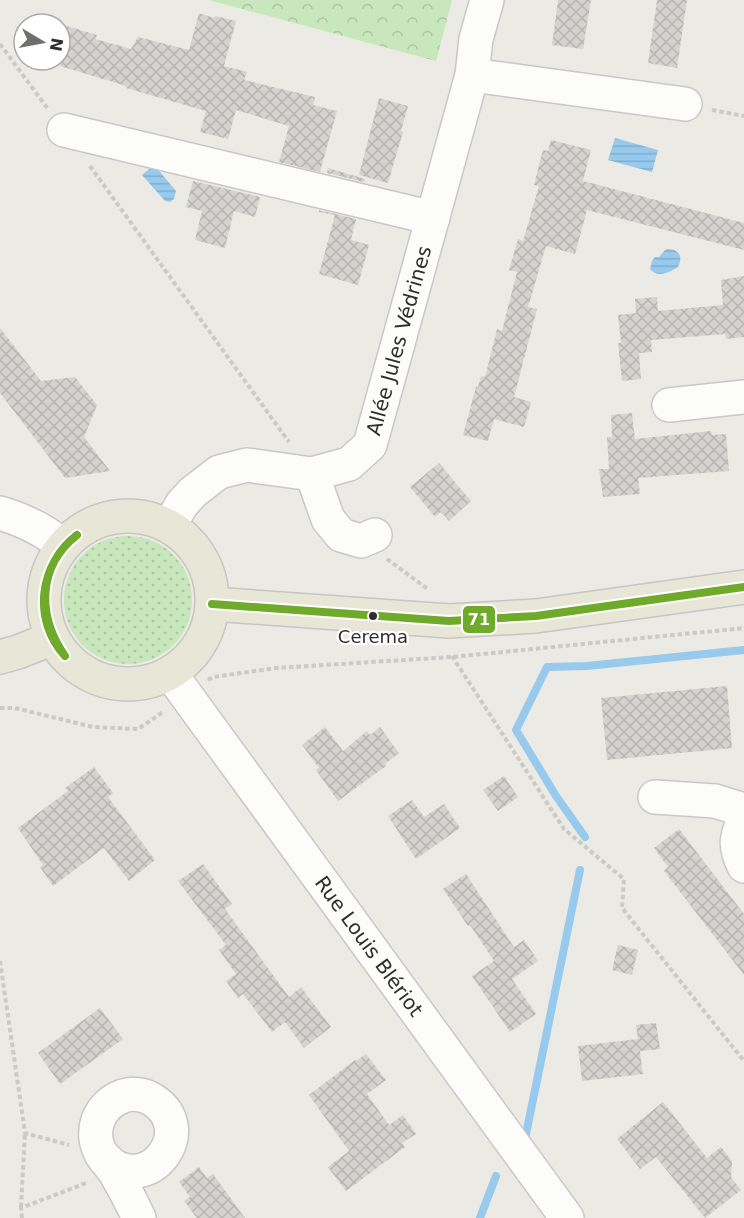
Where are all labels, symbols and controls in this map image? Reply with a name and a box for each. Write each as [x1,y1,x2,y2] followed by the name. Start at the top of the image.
[12,12,72,72] north arrow
[46,36,67,53] text: N
[361,243,436,438] street label: Allée Jules Védrines
[462,605,496,634] line badge: 71
[367,610,379,622] marker: Cerema
[468,610,490,629] text: 71
[338,626,408,647] place label: Cerema
[310,871,428,1021] street label: Rue Louis Blériot

